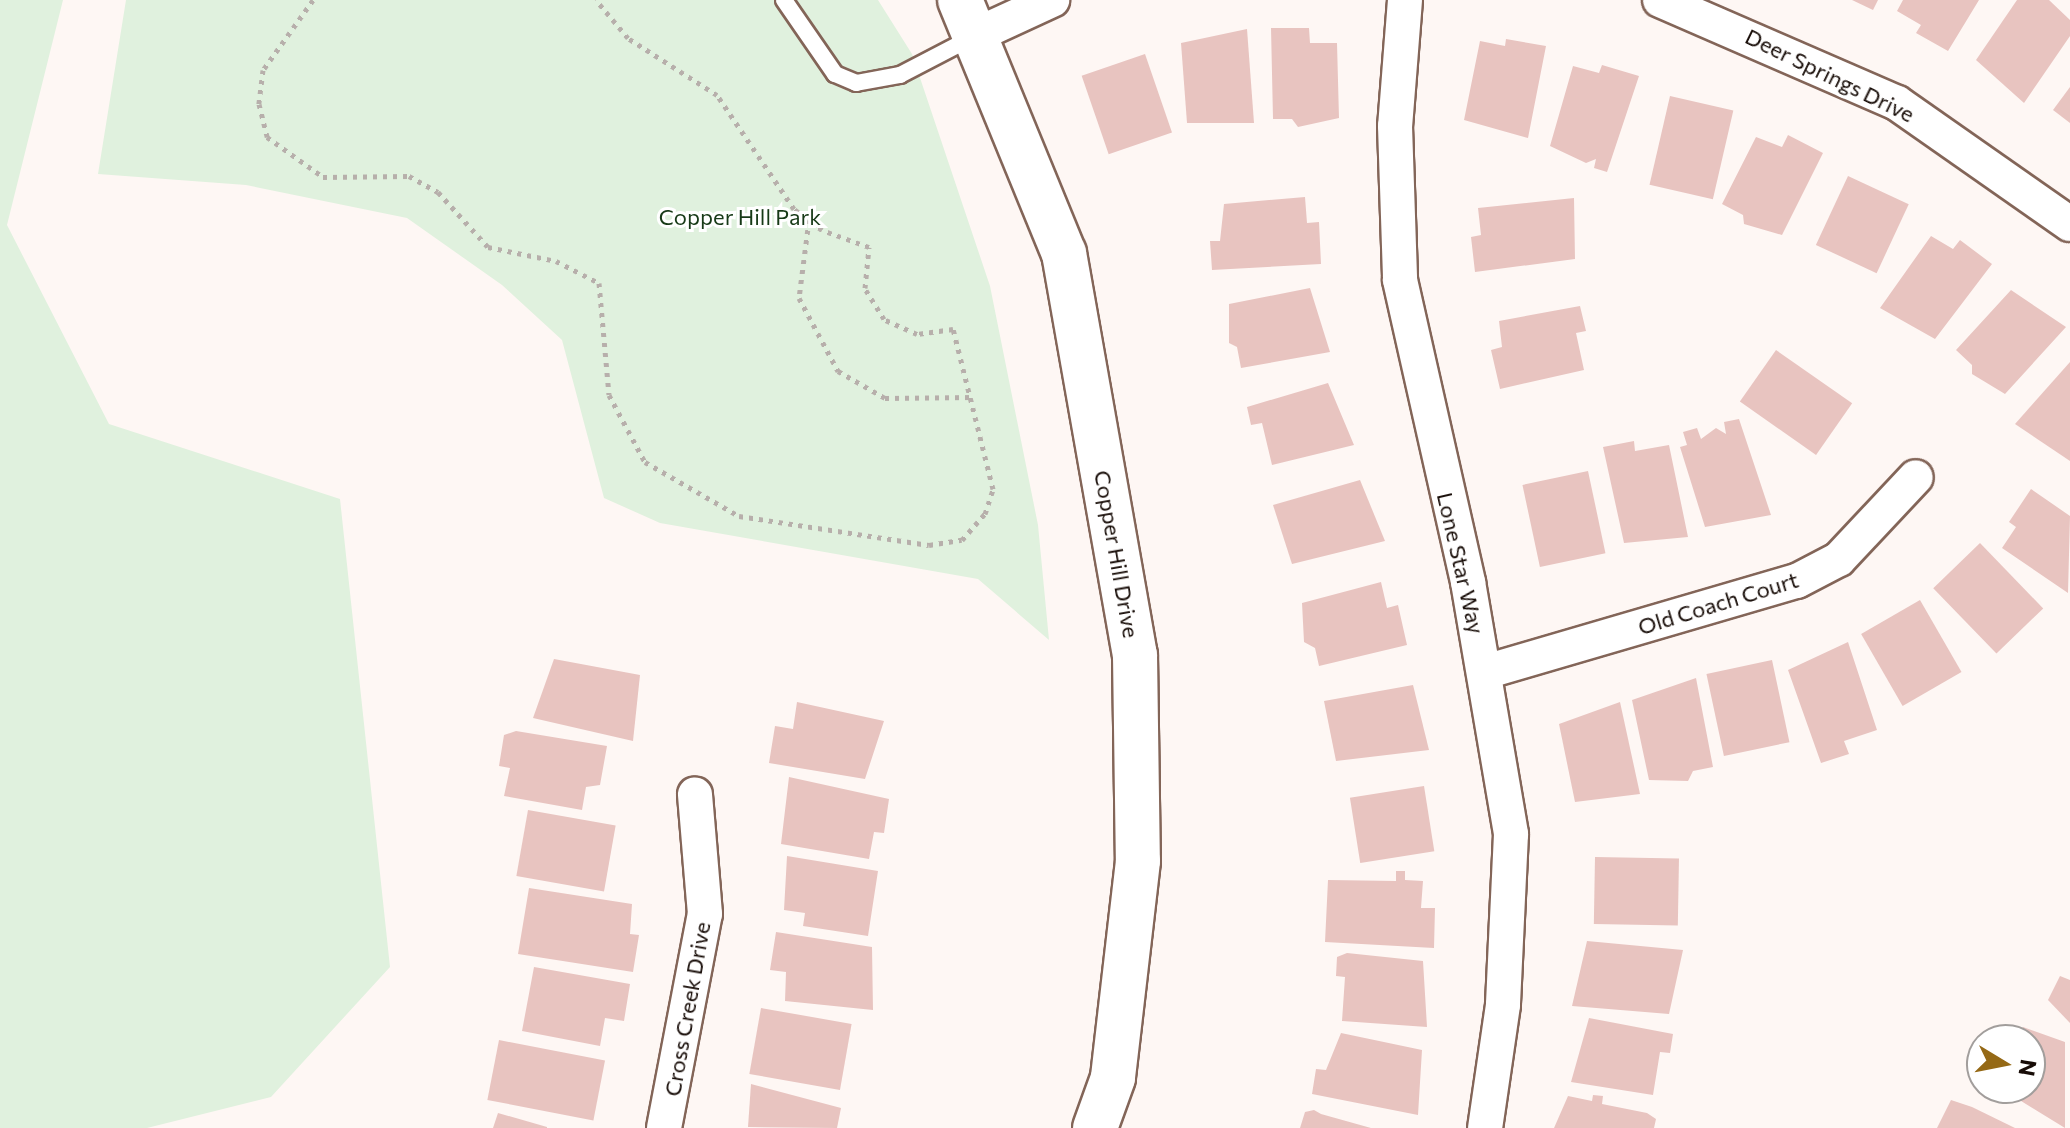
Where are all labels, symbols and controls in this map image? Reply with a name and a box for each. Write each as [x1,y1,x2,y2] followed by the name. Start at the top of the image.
[1741,23,1919,127] street label: Deer Springs Drive
[659,204,821,230] park label: Copper Hill Park
[1089,468,1145,640] street label: Copper Hill Drive
[1432,490,1490,636] street label: Lone Star Way
[1635,566,1801,640] street label: Old Coach Court
[659,920,715,1098] street label: Cross Creek Drive
[1966,1024,2046,1104] north arrow
[2013,1057,2043,1078] text: N

